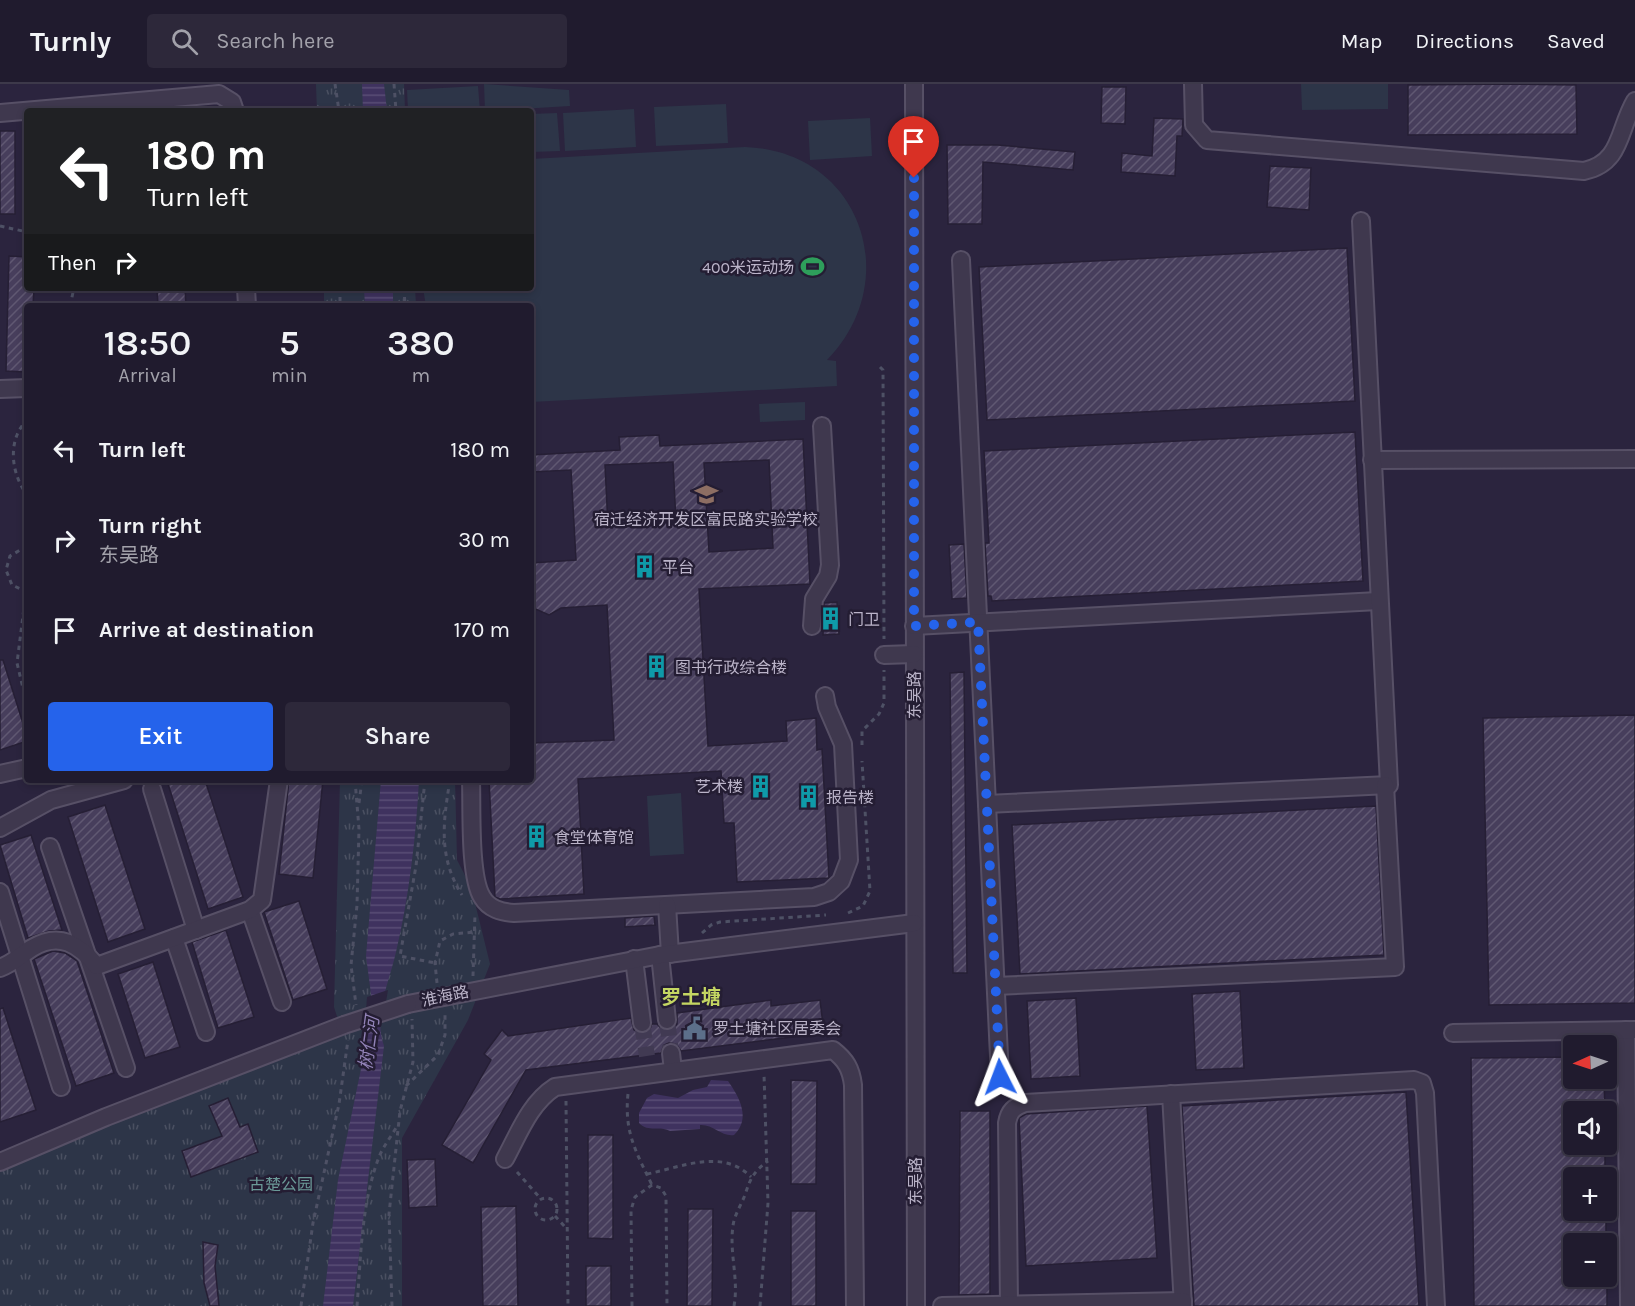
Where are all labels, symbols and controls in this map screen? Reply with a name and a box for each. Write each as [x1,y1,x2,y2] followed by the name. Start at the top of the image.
[147,14,567,68] search box
[30,25,111,58] text: Turnly
[168,25,201,58] icon: search
[216,28,335,54] text: Search here
[1341,29,1382,53] text: Map
[1415,29,1514,53] text: Directions
[1547,29,1605,53] text: Saved
[888,116,939,178] pin
[897,125,930,158] icon: arrive
[147,130,266,180] text: 180 m
[48,132,126,210] icon: left
[147,181,248,213] text: Turn left
[109,246,142,279] icon: right
[48,250,97,276] text: Then
[799,254,825,280] sports icon: 400米运动场
[702,258,794,277] place label: 400米运动场
[103,322,191,364] text: 18:50
[279,322,300,364] text: 5
[387,322,455,364] text: 380
[118,364,177,387] text: Arrival
[271,364,308,387] text: min
[411,364,430,387] text: m
[48,434,81,467] icon: left
[99,437,186,463] text: Turn left
[450,437,510,463] text: 180 m
[693,481,719,507] school or university icon: 宿迁经济开发区富民路实验学校
[594,510,818,529] place label: 宿迁经济开发区富民路实验学校
[99,513,202,539] text: Turn right
[48,524,81,557] icon: right
[458,527,510,553] text: 30 m
[99,544,159,567] text: 东吴路
[631,554,657,580] building icon: 平台
[662,558,694,577] place label: 平台
[817,606,843,632] building icon: 门卫
[848,610,880,629] place label: 门卫
[48,614,81,647] icon: arrive
[99,617,314,643] text: Arrive at destination
[454,617,510,643] text: 170 m
[644,654,670,680] building icon: 图书行政综合楼
[675,658,787,677] place label: 图书行政综合楼
[905,671,924,719] street label: 东吴路
[48,702,273,771] button: Exit
[285,702,510,771] button: Share
[748,773,774,799] building icon: 艺术楼
[695,777,743,796] place label: 艺术楼
[795,784,821,810] building icon: 报告楼
[826,788,874,807] place label: 报告楼
[523,824,549,850] building icon: 食堂体育馆
[554,828,634,847] place label: 食堂体育馆
[420,982,470,1010] street label: 淮海路
[661,986,721,1009] district label: 罗土塘
[354,1012,384,1071] water label: 树仁河
[682,1015,708,1041] public building icon: 罗土塘社区居委会
[713,1019,841,1038] place label: 罗土塘社区居委会
[1563,1035,1617,1089] north arrow
[1563,1035,1617,1287] map controls
[968,1045,1032,1109] position arrow
[1563,1101,1617,1155] button: sound
[906,1157,925,1205] street label: 东吴路
[1563,1167,1617,1221] button: +
[249,1175,313,1194] park label: 古楚公园
[1563,1233,1617,1287] button: −

